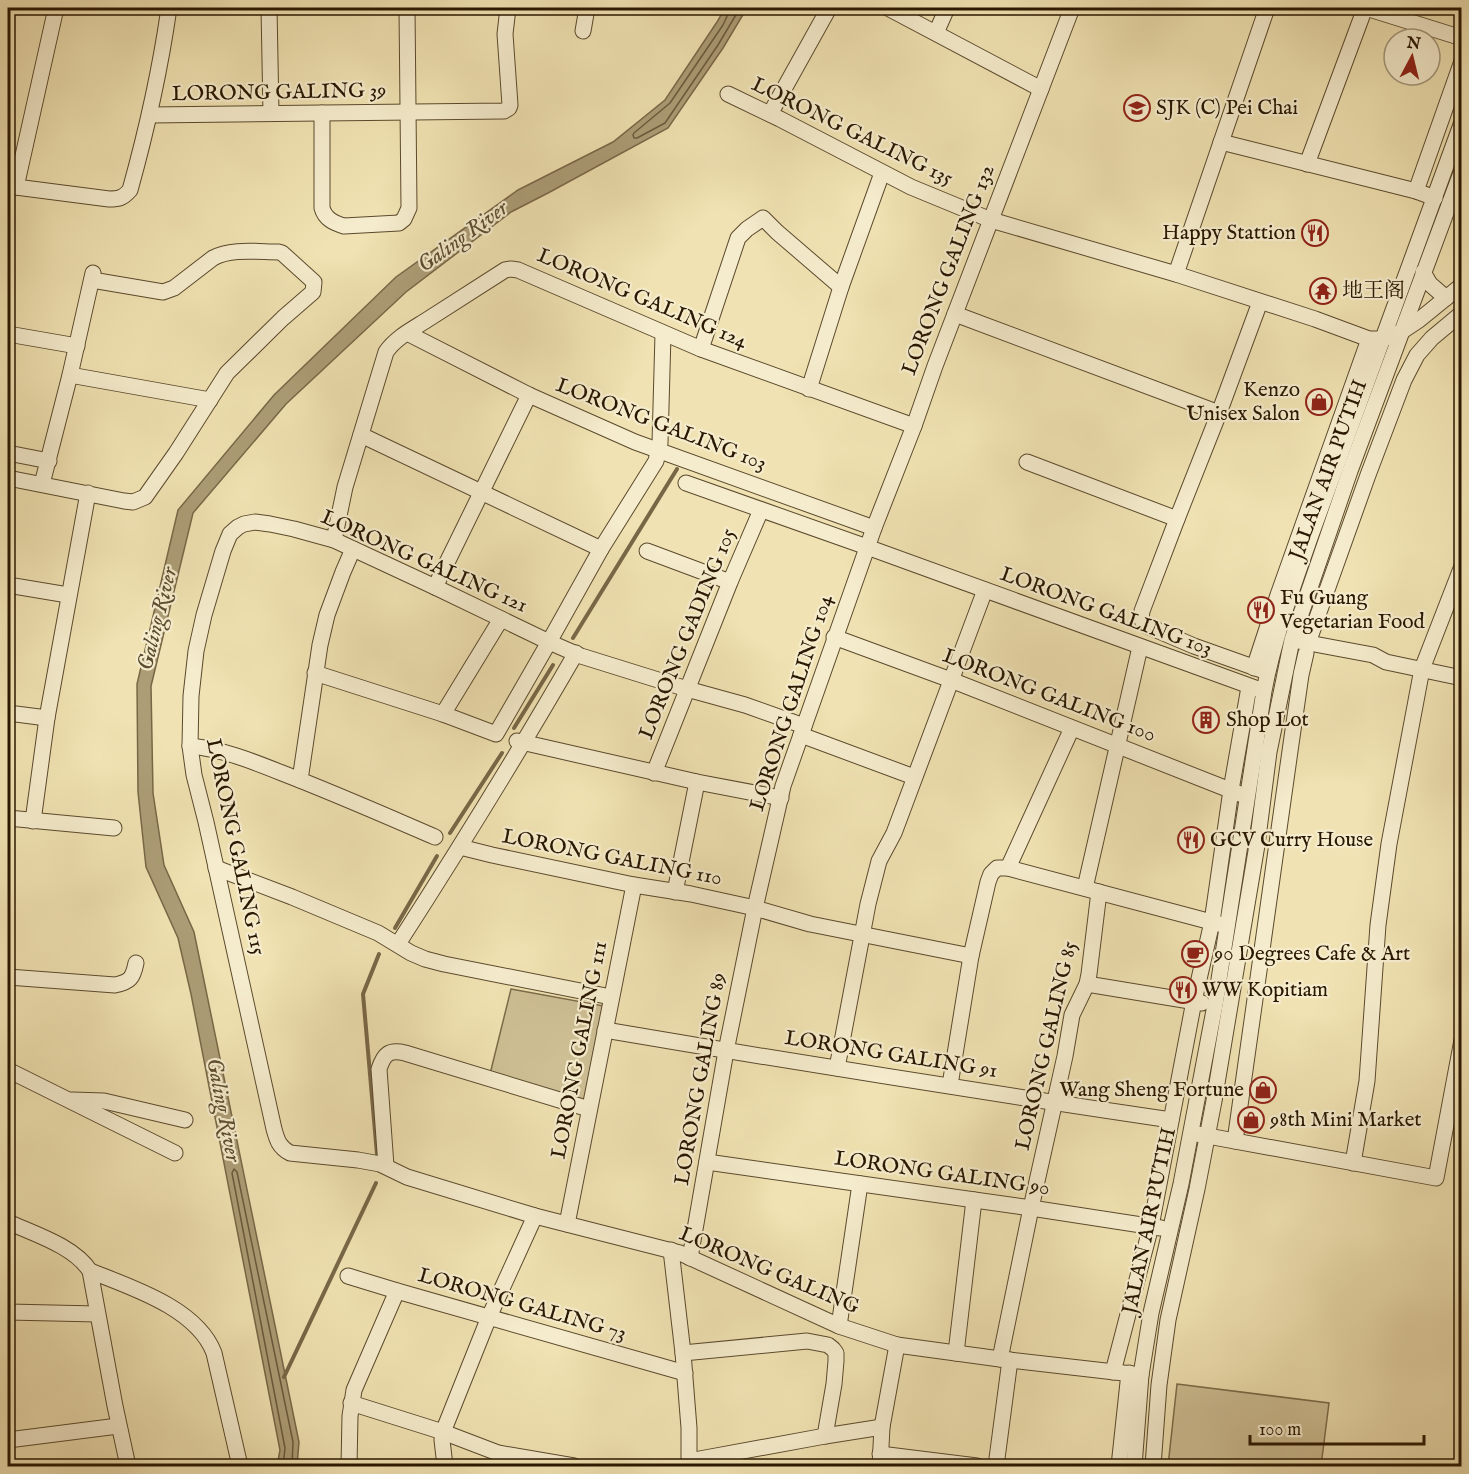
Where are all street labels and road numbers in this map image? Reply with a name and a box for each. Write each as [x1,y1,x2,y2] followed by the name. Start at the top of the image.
[747,71,958,193] street label: LORONG GALING 135
[171,78,387,108] street label: LORONG GALING 39
[896,161,1002,379] street label: LORONG GALING 132
[533,242,752,356] street label: LORONG GALING 124
[552,372,770,478] street label: LORONG GALING 103
[1283,376,1374,566] street label: JALAN AIR PUTIH
[317,504,531,620] street label: LORONG GALING 121
[633,524,743,743] street label: LORONG GADING 105
[996,561,1216,663] street label: LORONG GALING 103
[744,591,840,815] street label: LORONG GALING 104
[939,643,1159,749] street label: LORONG GALING 100
[199,736,271,958] street label: LORONG GALING 115
[500,823,724,893] street label: LORONG GALING 110
[546,939,614,1161] street label: LORONG GALING 111
[1010,939,1084,1153] street label: LORONG GALING 85
[669,971,733,1187] street label: LORONG GALING 89
[783,1025,999,1085] street label: LORONG GALING 91
[1117,1125,1183,1319] street label: JALAN AIR PUTIH
[833,1146,1051,1202] street label: LORONG GALING 90
[675,1221,863,1321] street label: LORONG GALING
[415,1262,629,1348] street label: LORONG GALING 73

